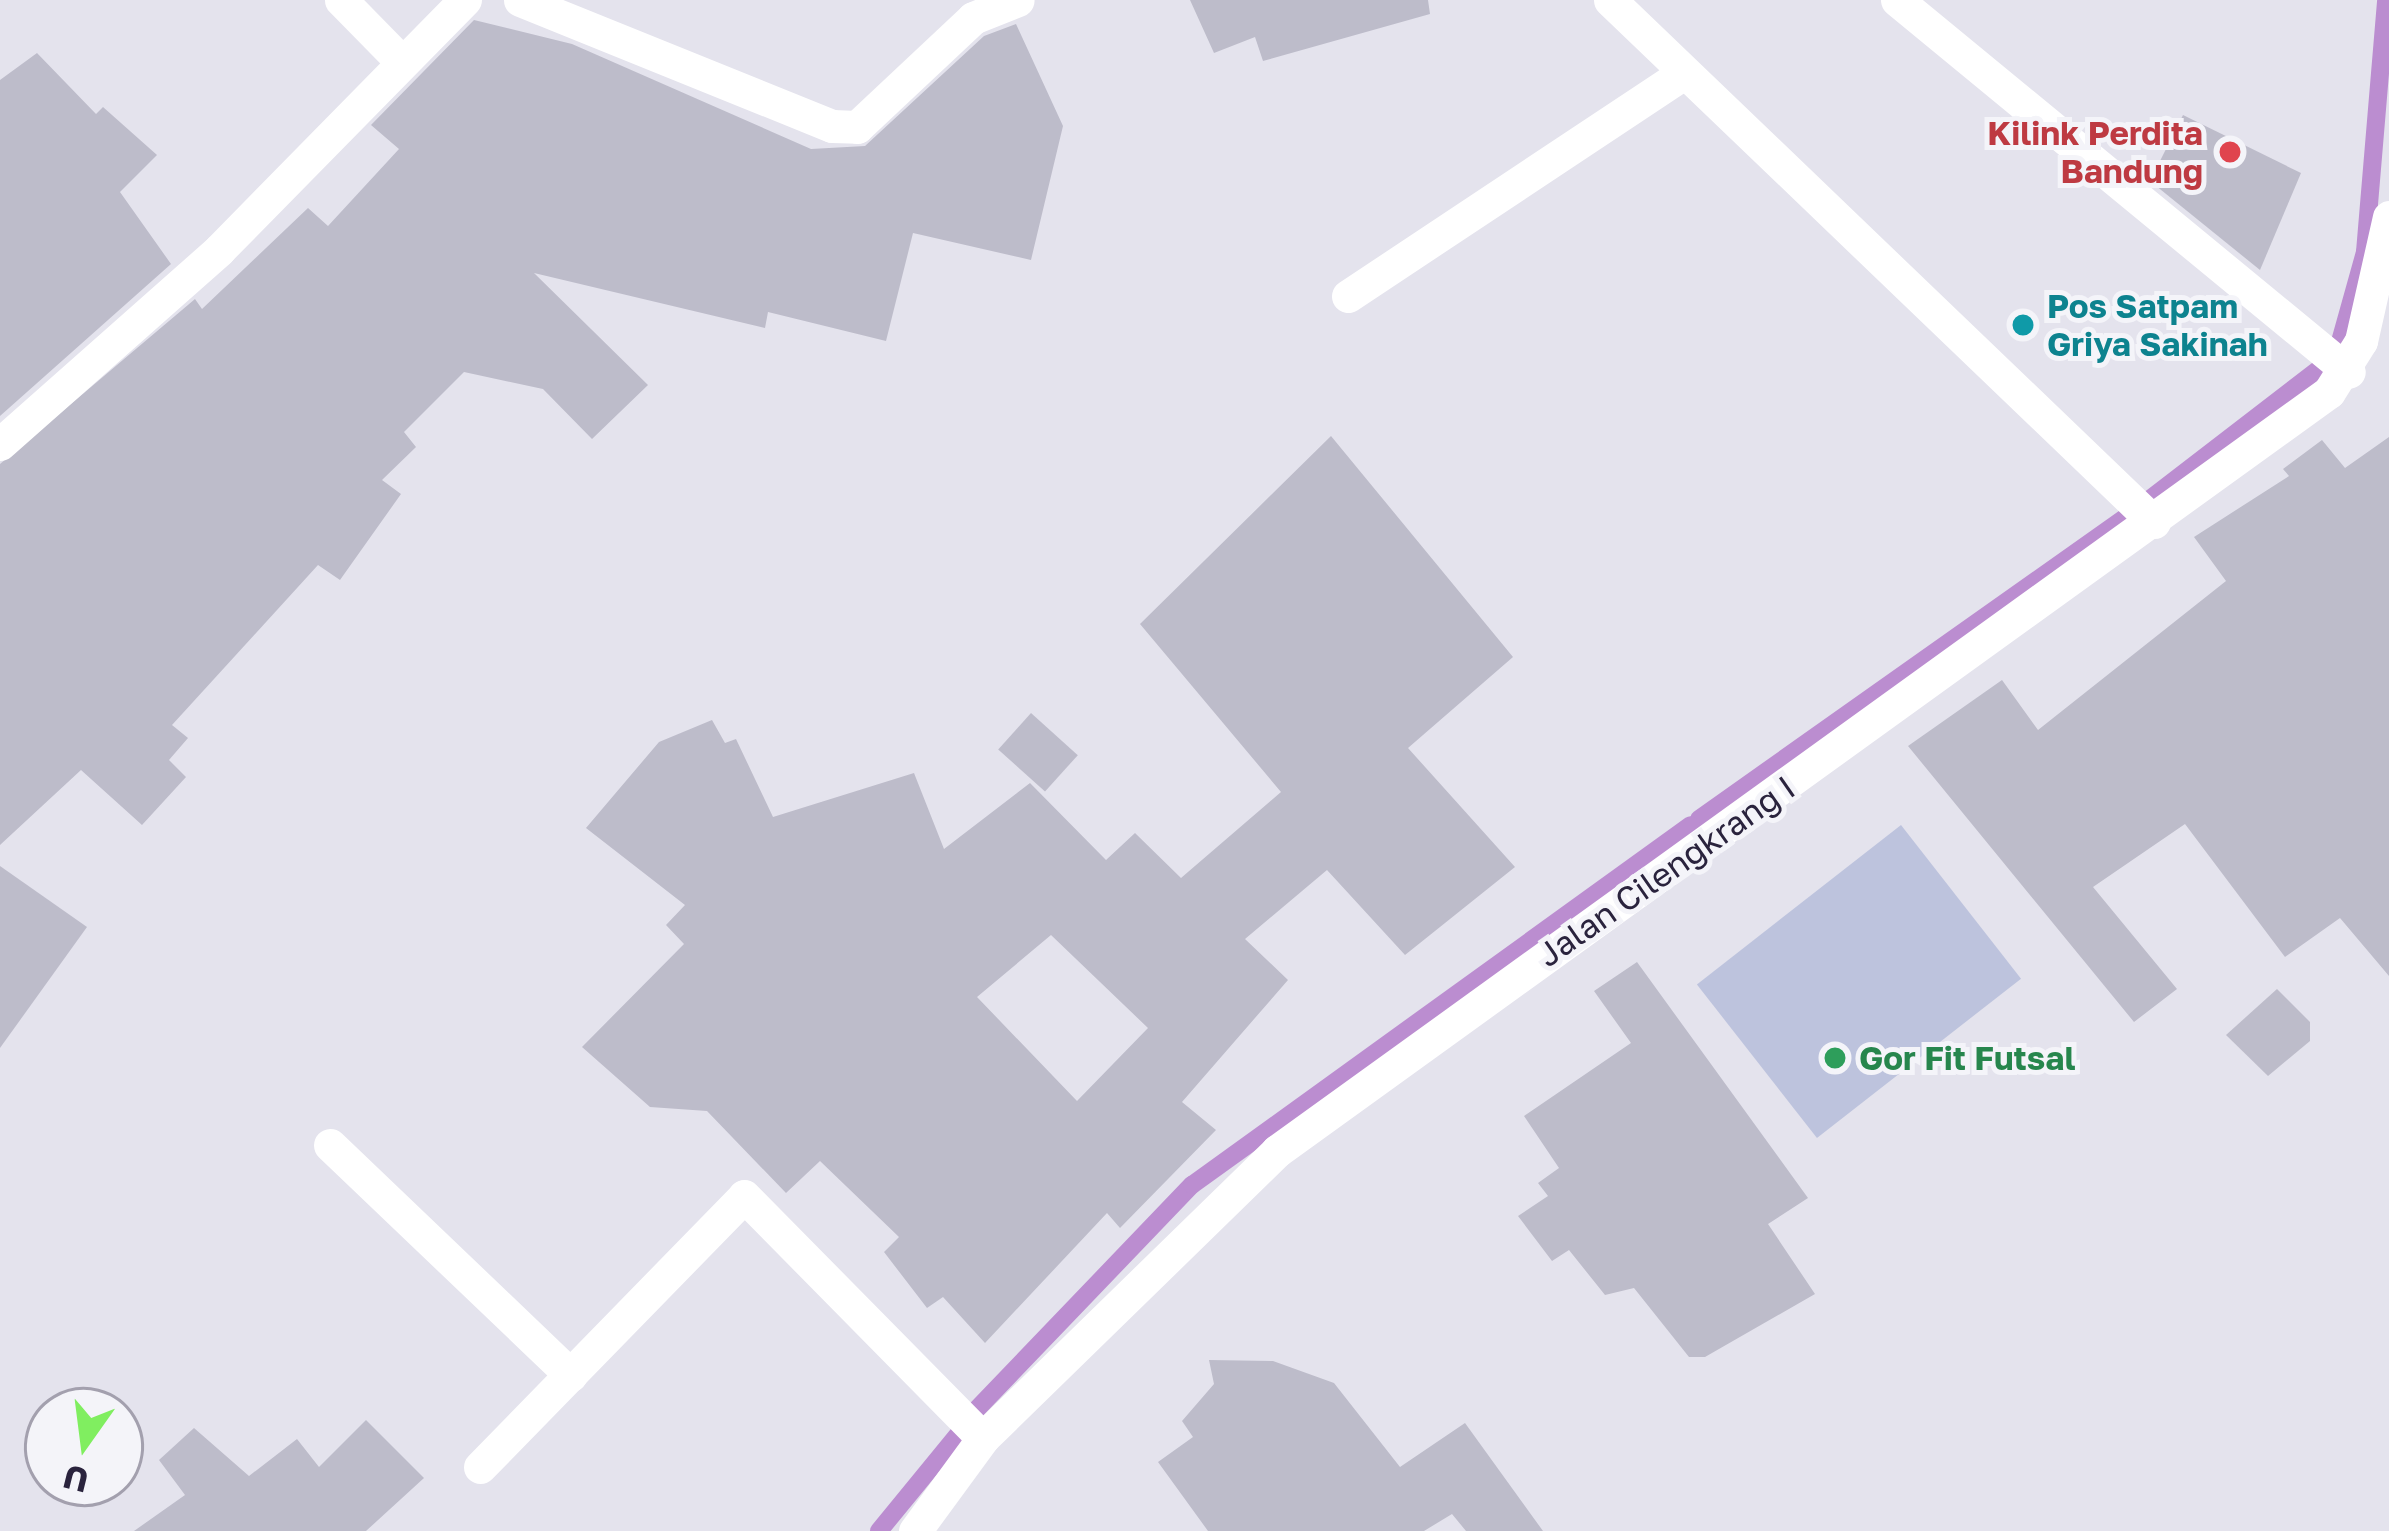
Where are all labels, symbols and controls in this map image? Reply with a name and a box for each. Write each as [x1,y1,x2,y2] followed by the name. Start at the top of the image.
[1987,113,2203,191] place label: Kilink Perdita Bandung
[2214,136,2246,168] marker: Kilink Perdita Bandung
[2047,286,2268,364] place label: Pos Satpam Griya Sakinah
[2010,312,2036,338] marker: Pos Satpam Griya Sakinah
[1530,767,1802,975] street label: Jalan Cilengkrang I
[1859,1038,2075,1078] place label: Gor Fit Futsal
[1822,1045,1848,1071] marker: Gor Fit Futsal
[24,1387,144,1507] north arrow
[59,1458,92,1501] text: U

